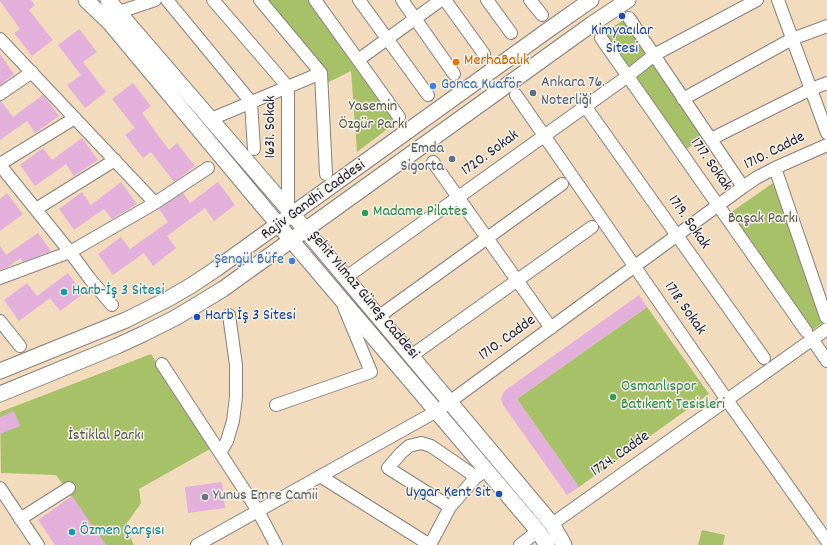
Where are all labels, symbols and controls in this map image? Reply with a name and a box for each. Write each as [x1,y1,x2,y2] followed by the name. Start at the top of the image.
[617,11,627,21] marker: Kimyacılar Sitesi
[591,22,653,60] place label: Kimyacılar Sitesi
[464,52,530,72] place label: MerhaBalık
[451,57,461,67] marker: MerhaBalık
[541,74,605,112] place label: Ankara 76. Noterliği
[441,76,522,96] place label: Gonca Kuaför
[428,81,438,91] marker: Gonca Kuaför
[528,88,538,98] marker: Ankara 76. Noterliği
[262,95,282,159] street label: 1631. Sokak
[339,98,407,136] park label: Yasemin Özgür Parkı
[458,127,524,181] street label: 1720. Sokak
[741,129,809,175] street label: 1710. Cadde
[685,135,735,195] street label: 1717. Sokak
[401,140,444,178] place label: Emda Sigorta
[447,154,457,164] marker: Emda Sigorta
[258,157,370,245] street label: Rajiv Gandhi Caddesi
[662,192,714,254] street label: 1719. Sokak
[373,203,468,223] place label: Madame Pilates
[360,208,370,218] marker: Madame Pilates
[728,210,798,230] park label: Başak Parkı
[304,228,422,364] street label: Şehit Yılmaz Güneş Caddesi
[214,251,284,271] place label: Şengül Büfe
[287,256,297,266] marker: Şengül Büfe
[659,279,709,339] street label: 1718. Sokak
[72,282,164,302] place label: Harb-İş 3 Sitesi
[59,287,69,297] marker: Harb-İş 3 Sitesi
[205,307,296,327] place label: Harb İş 3 Sitesi
[192,312,202,322] marker: Harb İş 3 Sitesi
[476,312,540,366] street label: 1710. Cadde
[621,378,725,416] place label: Osmanlıspor Batıkent Tesisleri
[608,392,618,402] marker: Osmanlıspor Batıkent Tesisleri
[68,427,144,447] park label: İstiklal Parkı
[588,428,654,482] street label: 1724. Cadde
[405,484,491,504] place label: Uygar Kent Sit
[213,487,318,507] place label: Yunus Emre Camii
[494,489,504,499] marker: Uygar Kent Sit
[200,492,210,502] marker: Yunus Emre Camii
[80,522,164,542] place label: Özmen Çarşısı
[67,527,77,537] marker: Özmen Çarşısı

